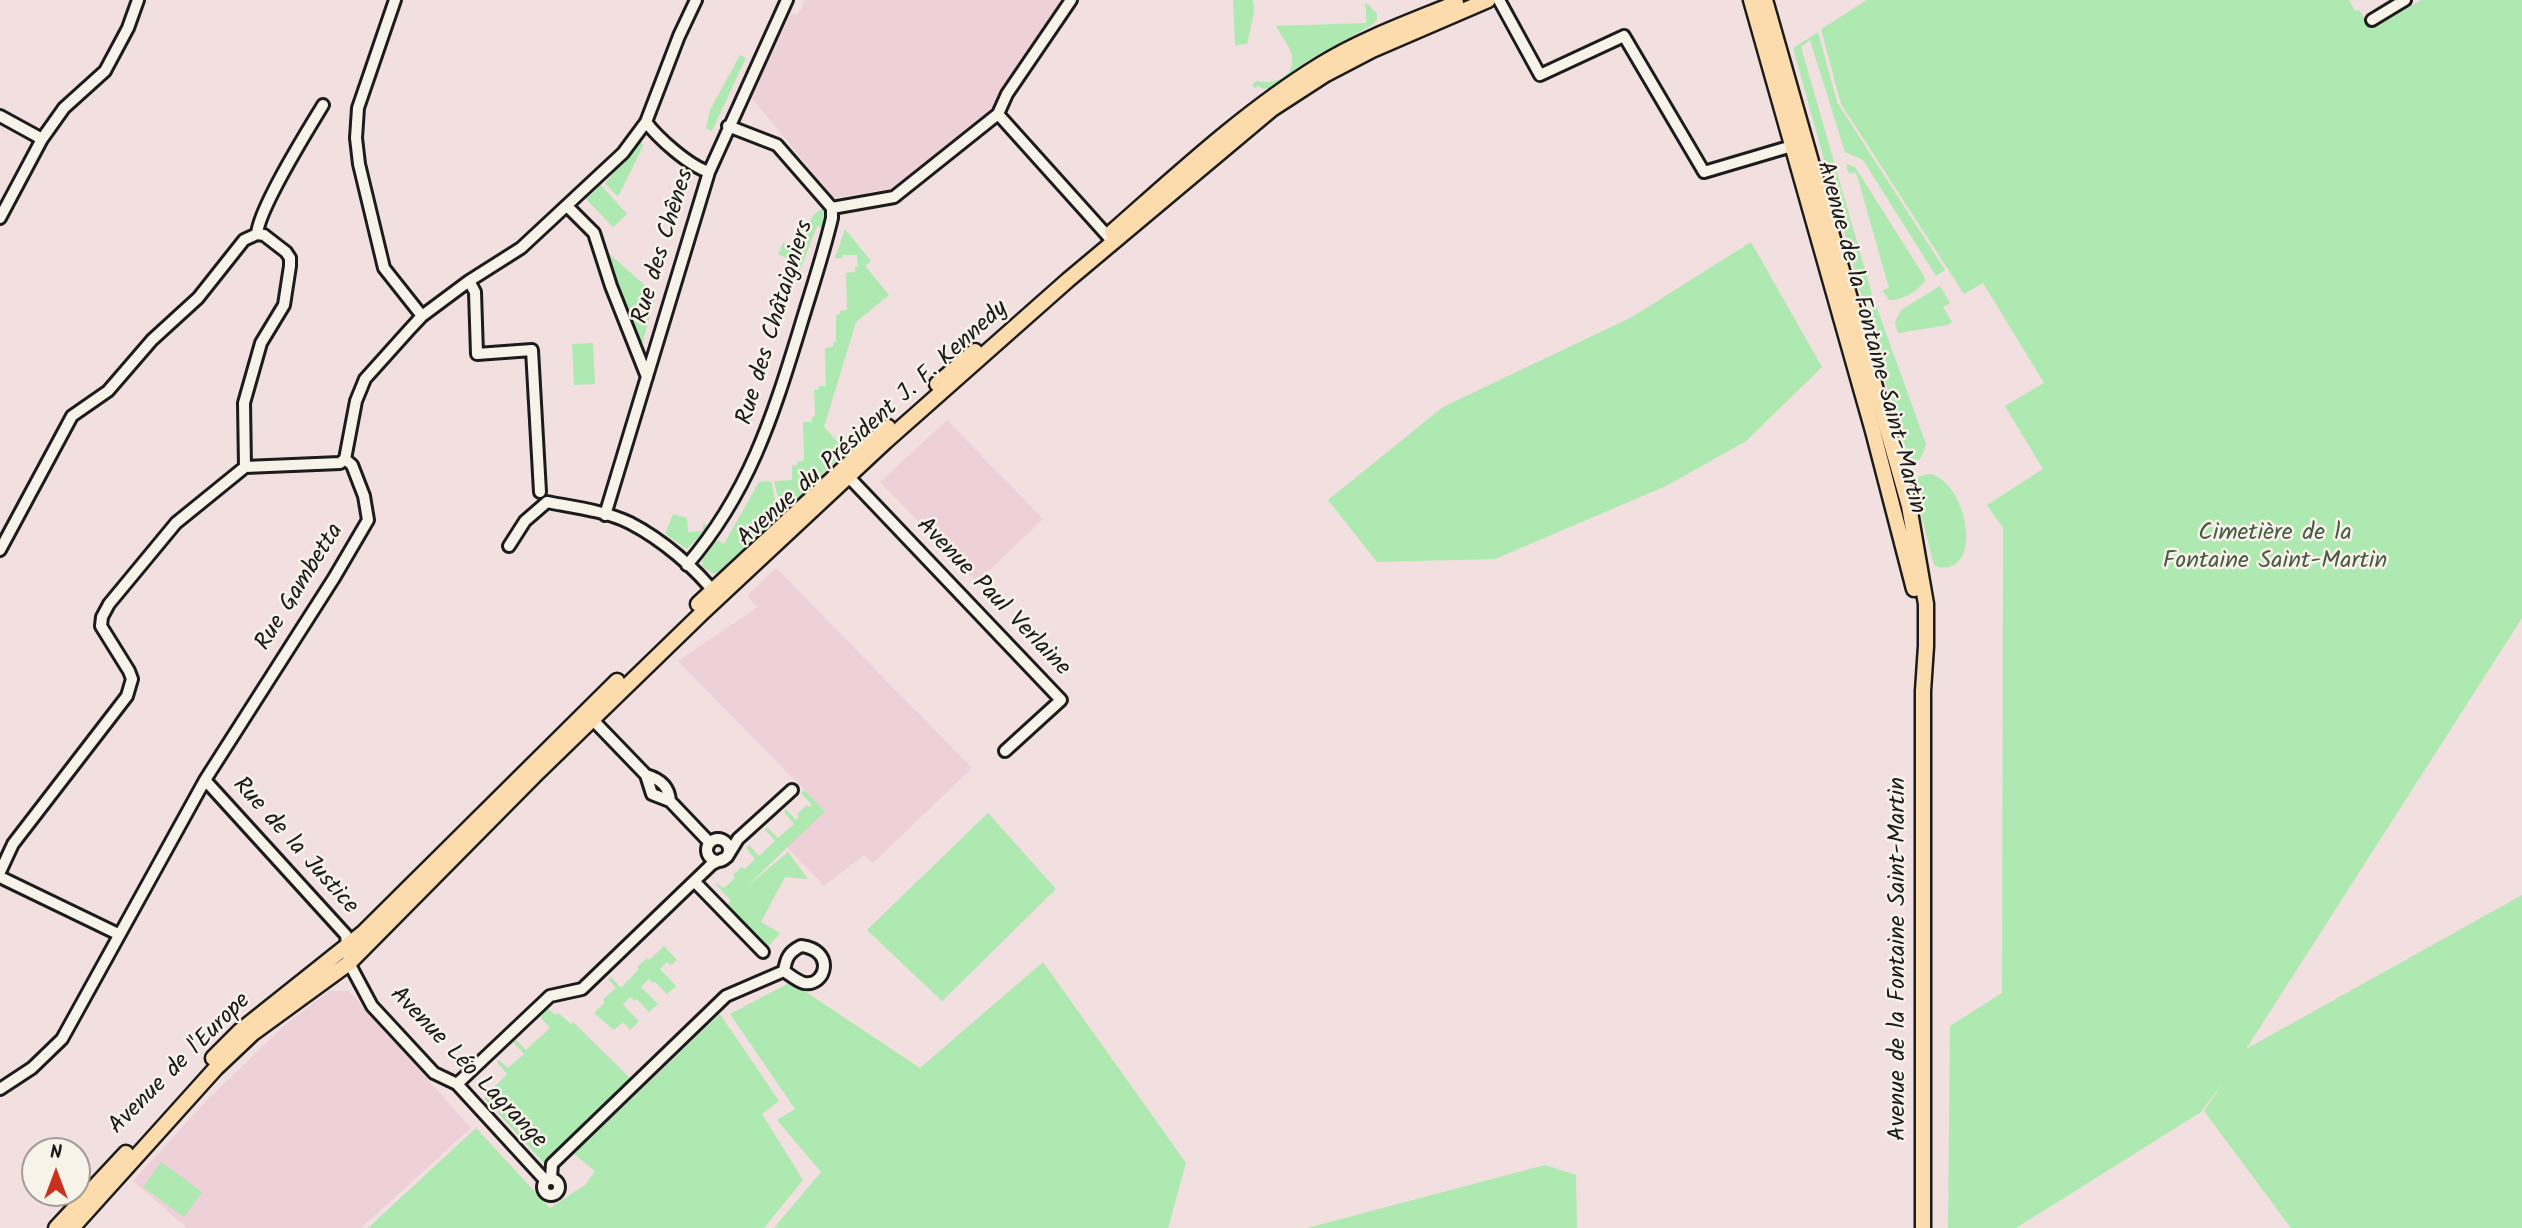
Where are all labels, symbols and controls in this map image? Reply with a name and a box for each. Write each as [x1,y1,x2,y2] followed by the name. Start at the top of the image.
[1808,159,1930,517] street label: Avenue de la Fontaine Saint-Martin
[628,166,702,328] street label: Rue des Chênes
[732,217,822,429] street label: Rue des Châtaigniers
[733,296,1015,554] street label: Avenue du Président J. F. Kennedy
[909,513,1075,683] street label: Avenue Paul Verlaine
[251,519,351,657] street label: Rue Gambetta
[2163,521,2387,577] park label: Cimetière de la Fontaine Saint-Martin
[225,772,363,922] street label: Rue de la Justice
[1886,777,1914,1141] street label: Avenue de la Fontaine Saint-Martin
[382,982,552,1156] street label: Avenue Léo Lagrange
[104,988,258,1142] street label: Avenue de l'Europe
[21,1137,91,1207] north arrow
[50,1138,62,1168] text: N

